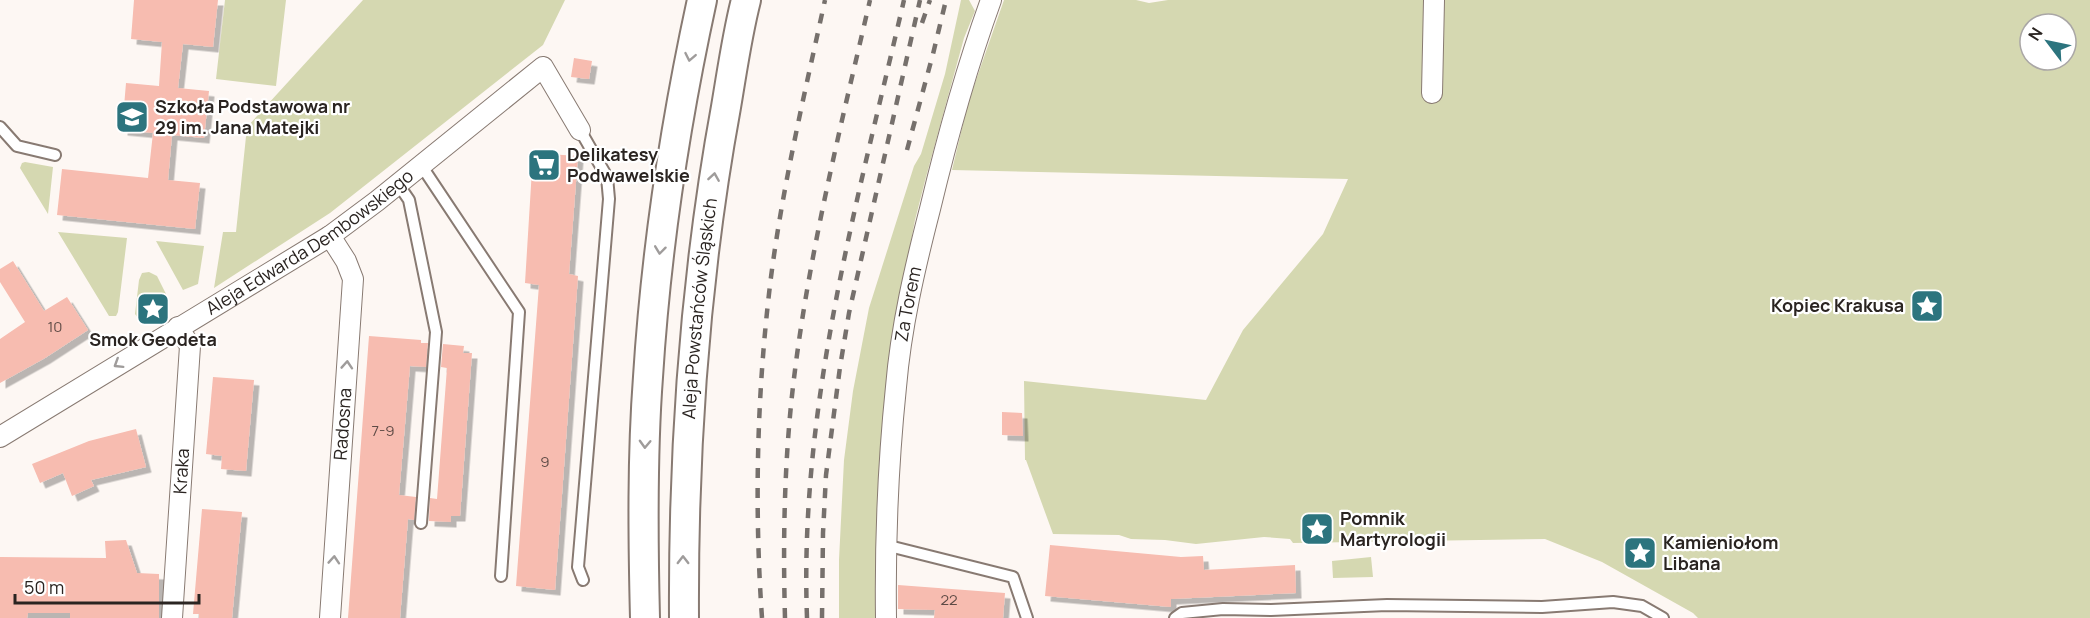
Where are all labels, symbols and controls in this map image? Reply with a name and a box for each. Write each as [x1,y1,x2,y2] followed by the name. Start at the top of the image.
[2018,12,2078,72] north arrow
[2023,23,2048,45] text: N
[684,52,697,62] one-way arrow
[155,94,350,139] place label: Szkoła Podstawowa nr 29 im. Jana Matejki
[114,99,150,135] school or university icon: Szkoła Podstawowa nr 29 im. Jana Matejki
[567,142,690,187] place label: Delikatesy Podwawelskie
[526,147,562,183] supermarket icon: Delikatesy Podwawelskie
[201,163,418,320] street label: Aleja Edwarda Dembowskiego
[707,172,719,182] one-way arrow
[676,196,722,420] street label: Aleja Powstańców Śląskich
[654,245,666,254] one-way arrow
[888,264,927,344] street label: Za Torem
[1909,288,1945,324] place icon: Kopiec Krakusa
[135,291,171,327] place icon: Smok Geodeta
[1771,293,1904,317] place label: Kopiec Krakusa
[48,316,63,337] house number: 10
[89,327,217,351] place label: Smok Geodeta
[114,356,124,368] one-way arrow
[340,361,353,370] one-way arrow
[327,387,357,461] street label: Radosna
[371,420,395,441] house number: 7-9
[638,440,651,449] one-way arrow
[167,448,194,495] street label: Kraka
[540,451,550,472] house number: 9
[1340,506,1446,551] place label: Pomnik Martyrologii
[1299,511,1335,547] place icon: Pomnik Martyrologii
[1663,530,1778,575] place label: Kamieniołom Libana
[1622,535,1658,571] place icon: Kamieniołom Libana
[328,555,341,564] one-way arrow
[677,555,689,564] one-way arrow
[15,567,200,605] scale bar
[24,575,64,599] text: 50 m
[940,589,958,610] house number: 22

